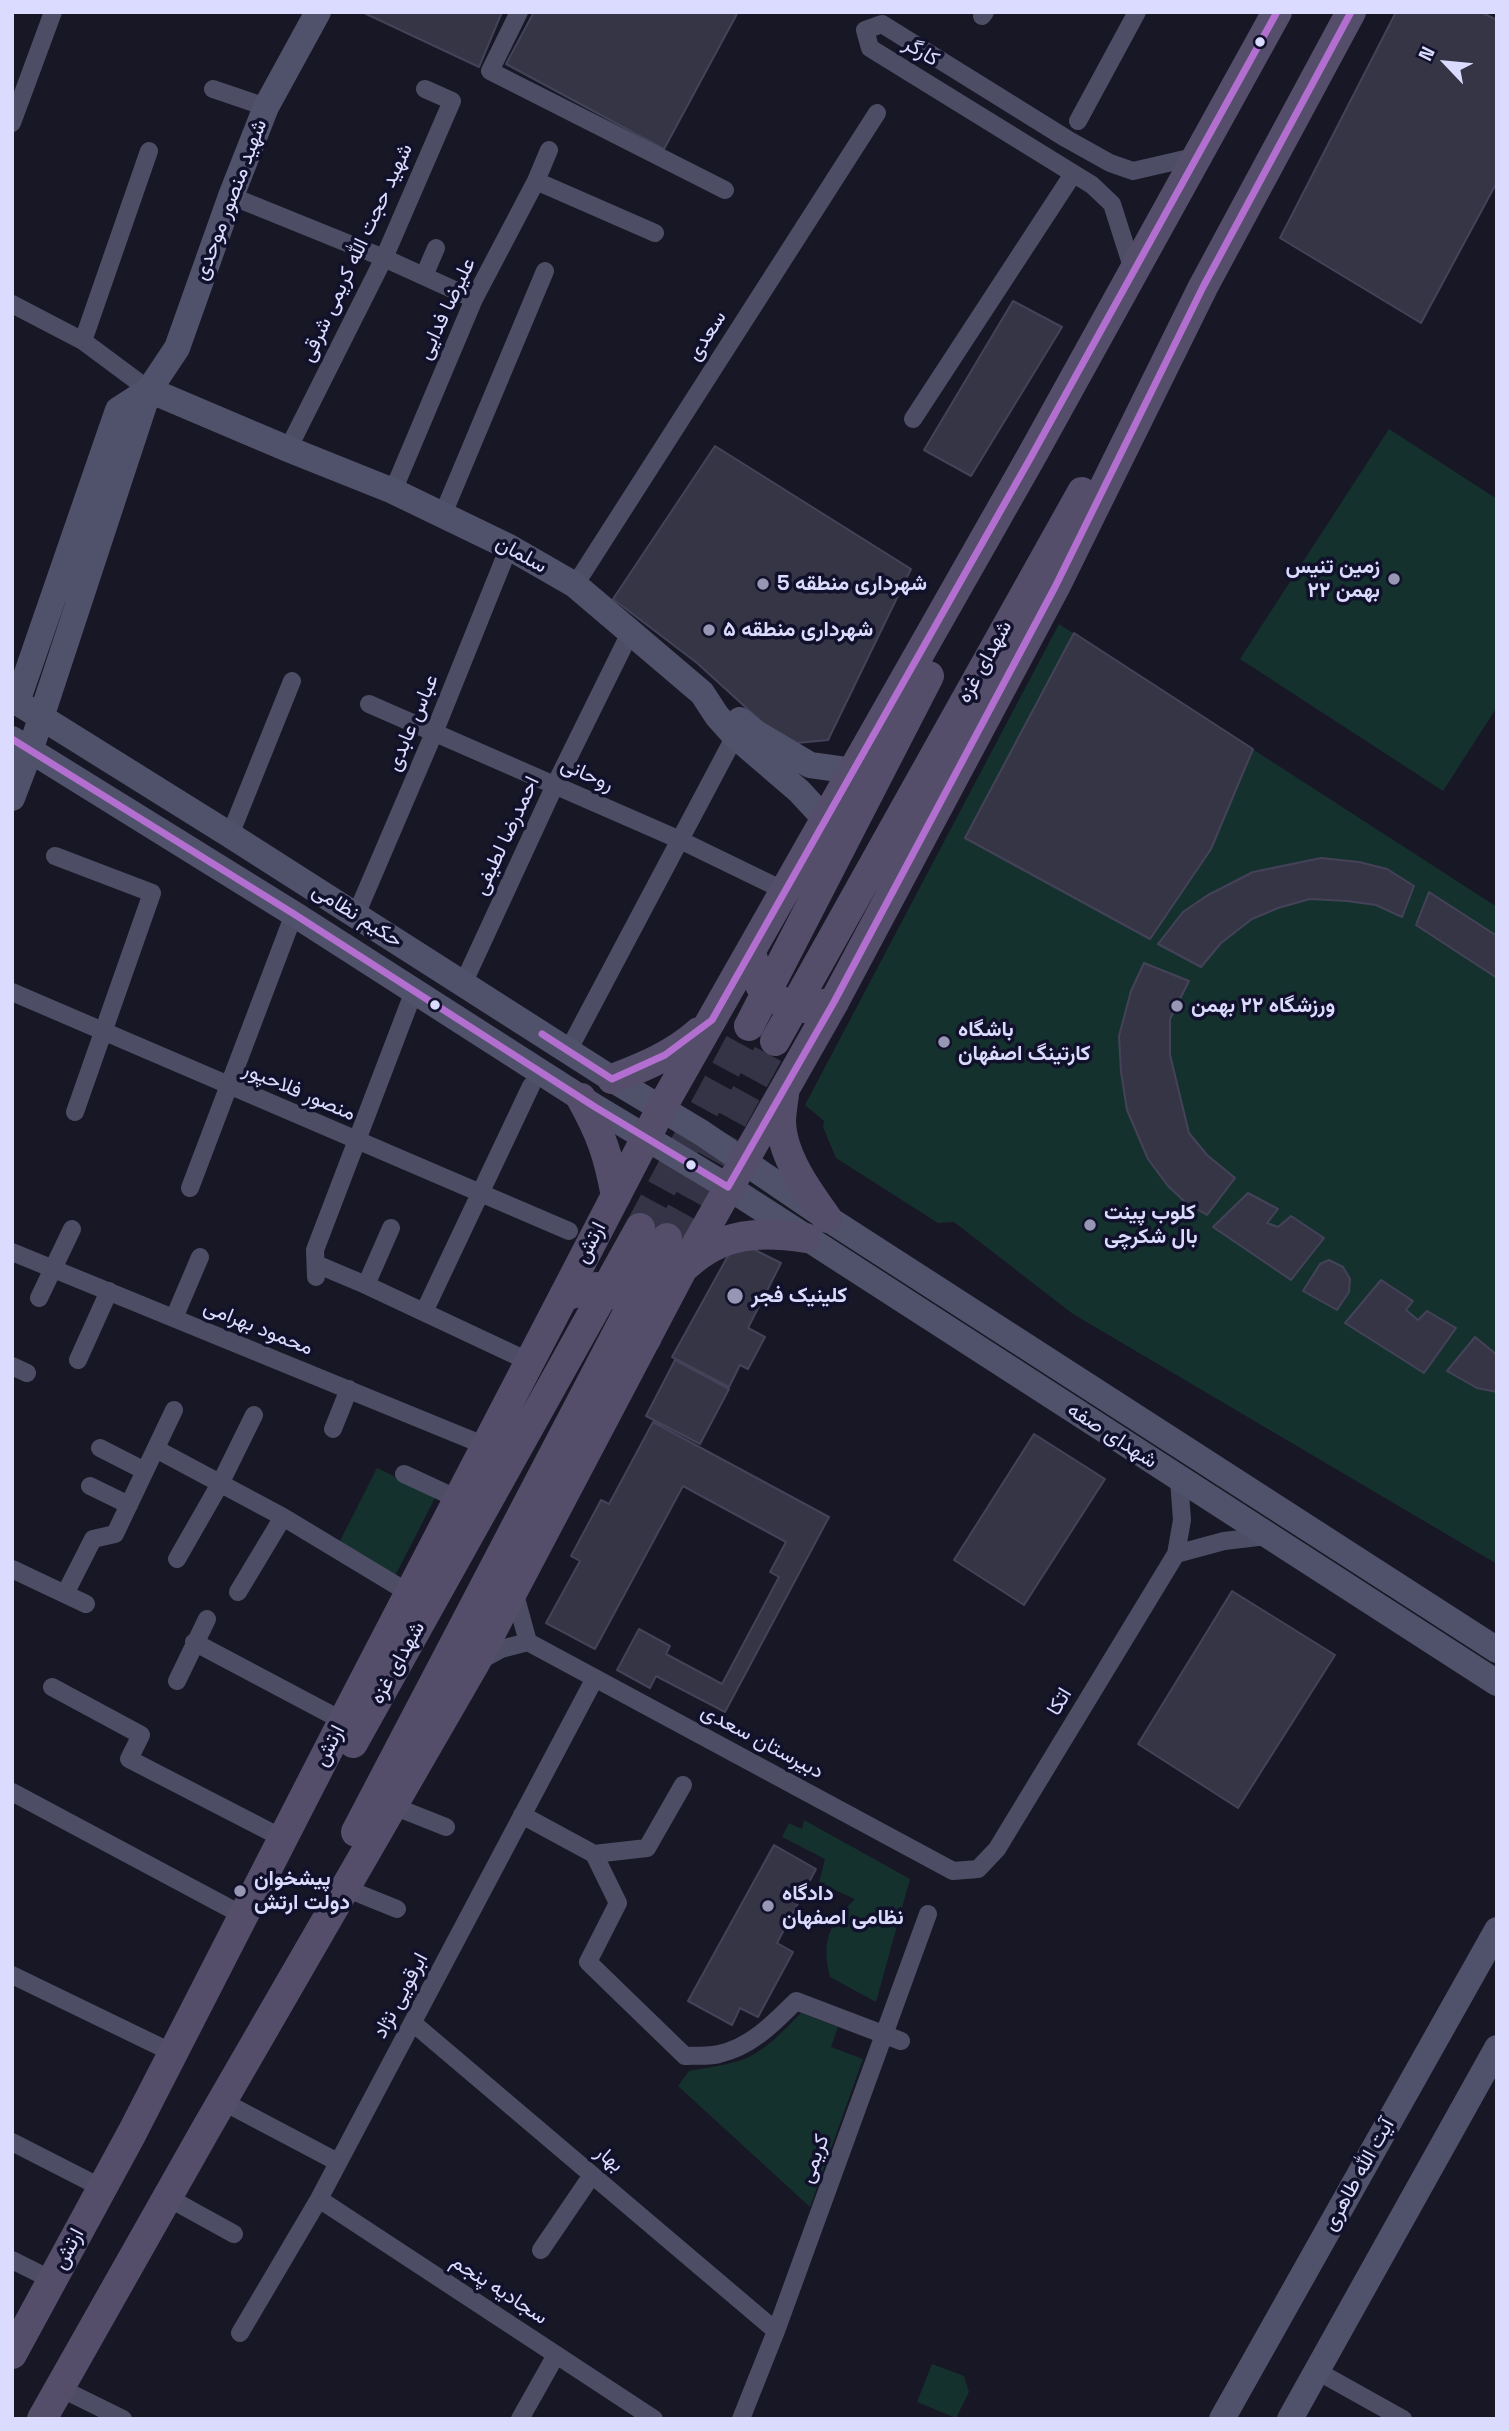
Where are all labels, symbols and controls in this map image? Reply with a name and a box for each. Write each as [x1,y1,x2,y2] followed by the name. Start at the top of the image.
[1411,28,1481,98] north arrow
[898,31,944,73] street label: کارگر
[1253,35,1267,49] unlabelled marker
[1413,42,1441,65] text: N
[189,116,273,284] street label: شهید منصور موحدی
[295,140,419,366] street label: شهید حجت الله کریمی شرقی
[412,254,482,364] street label: علیرضا فدایی
[682,306,732,366] street label: سعدی
[491,531,551,579] street label: سلمان
[1286,554,1380,604] place label: زمین تنیس ۲۲ بهمن
[777,571,927,597] place label: شهرداری منطقه 5
[1386,571,1402,587] marker: زمین تنیس ۲۲ بهمن
[755,576,771,592] marker: شهرداری منطقه 5
[952,616,1018,708] street label: شهدای غزه
[723,617,873,643] place label: شهرداری منطقه ۵
[701,622,717,638] marker: شهرداری منطقه ۵
[381,671,445,775] street label: عباس عابدی
[557,752,617,798] street label: روحانی
[469,773,545,899] street label: احمدرضا لطیفی
[307,878,407,954] street label: حکیم نظامی
[1191,993,1335,1019] place label: ورزشگاه ۲۲ بهمن
[428,998,442,1012] unlabelled marker
[1169,998,1185,1014] marker: ورزشگاه ۲۲ بهمن
[958,1017,1091,1067] place label: باشگاه کارتینگ اصفهان
[936,1034,952,1050] marker: باشگاه کارتینگ اصفهان
[239,1057,359,1127] street label: منصور فلاحپور
[684,1158,698,1172] unlabelled marker
[1104,1200,1198,1250] place label: کلوب پینت بال شکرچی
[1082,1217,1098,1233] marker: کلوب پینت بال شکرچی
[570,1218,612,1268] street label: ارتش
[751,1283,847,1309] place label: کلینیک فجر
[725,1286,745,1306] marker: کلینیک فجر
[200,1295,316,1361] street label: محمود بهرامی
[1062,1398,1162,1474] street label: شهدای صفه
[365,1617,431,1709] street label: شهدای غزه
[1042,1683,1078,1721] street label: اتکا
[696,1699,828,1785] street label: دبیرستان سعدی
[309,1721,351,1771] street label: ارتش
[254,1866,350,1916] place label: پیشخوان دولت ارتش
[782,1881,904,1931] place label: دادگاه نظامی اصفهان
[232,1883,248,1899] marker: پیشخوان دولت ارتش
[760,1898,776,1914] marker: دادگاه نظامی اصفهان
[368,1949,434,2043] street label: ابرقویی نژاد
[1318,2114,1400,2236] street label: آیت الله طاهری
[795,2131,835,2187] street label: کریمی
[590,2140,628,2178] street label: بهار
[48,2224,90,2274] street label: ارتش
[446,2249,552,2331] street label: سجادیه پنجم

